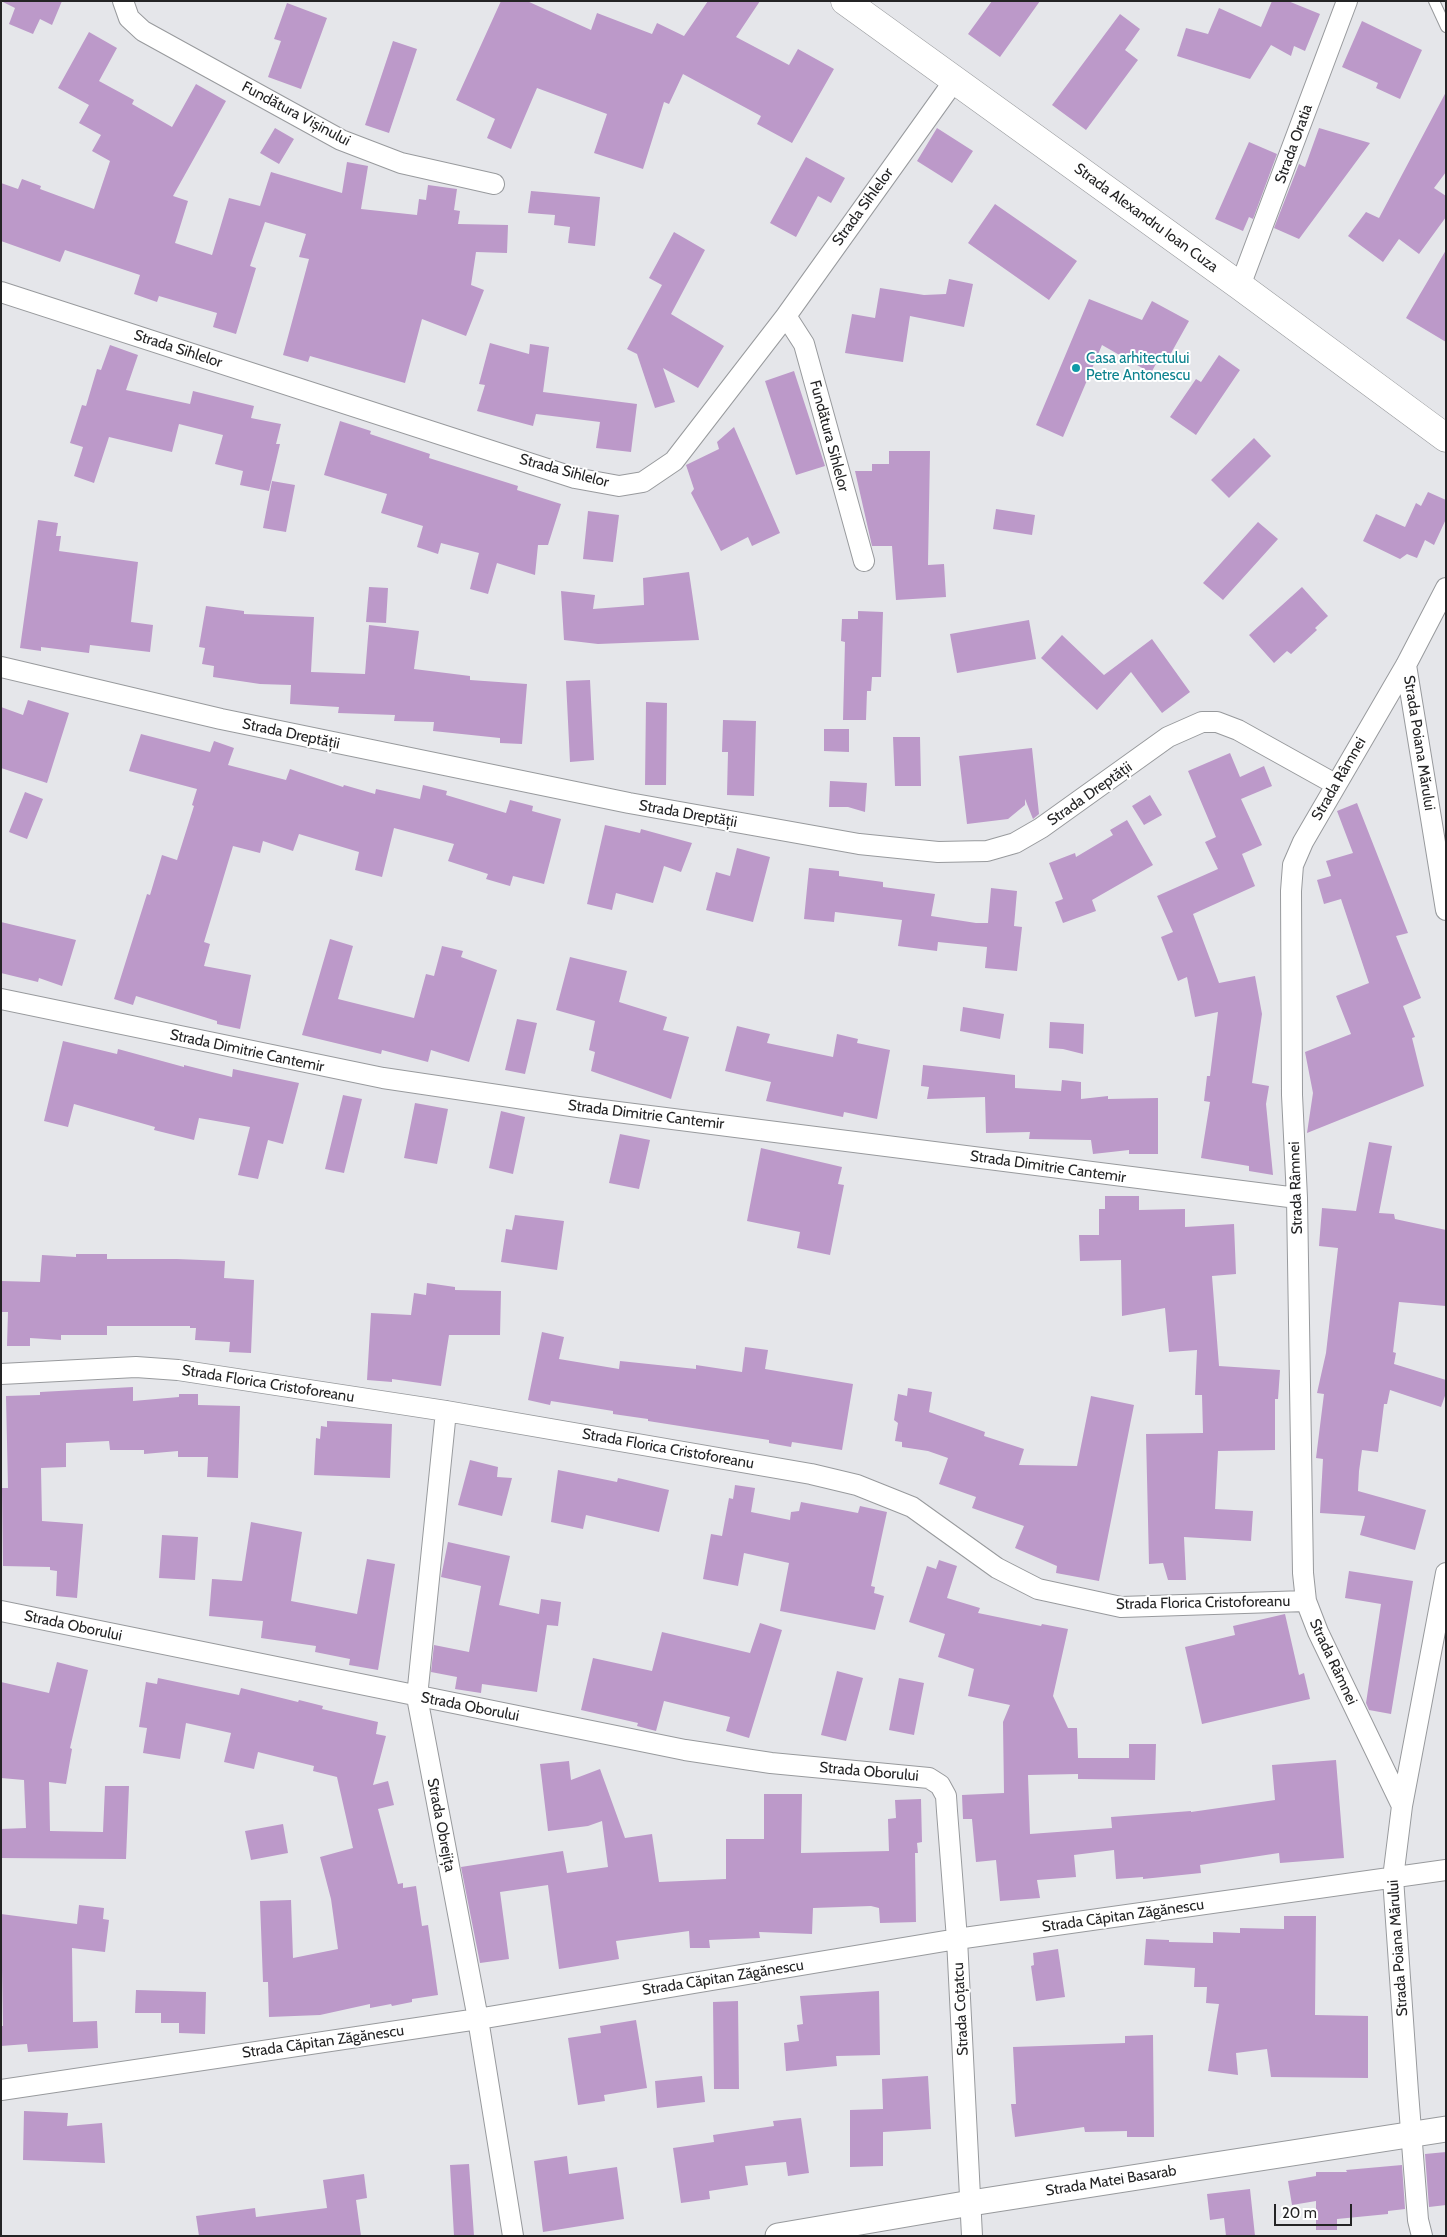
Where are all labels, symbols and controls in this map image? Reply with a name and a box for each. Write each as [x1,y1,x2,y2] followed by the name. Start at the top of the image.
[239,78,353,150] street label: Fundătura Vișinului
[1271,102,1317,186] street label: Strada Oratia
[1071,160,1221,276] street label: Strada Alexandru Ioan Cuza
[829,165,897,249] street label: Strada Sihlelor
[132,326,224,372] street label: Strada Sihlelor
[1086,350,1190,385] place label: Casa arhitectului Petre Antonescu
[1070,362,1082,374] marker: Casa arhitectului Petre Antonescu
[805,378,853,494] street label: Fundătura Sihlelor
[517,450,611,492] street label: Strada Sihlelor
[1399,674,1439,812] street label: Strada Poiana Mărului
[241,715,341,753] street label: Strada Dreptății
[1308,734,1370,824] street label: Strada Râmnei
[1044,758,1136,830] street label: Strada Dreptății
[638,797,738,831] street label: Strada Dreptății
[168,1026,326,1076] street label: Strada Dimitrie Cantemir
[567,1096,725,1134] street label: Strada Dimitrie Cantemir
[1285,1141,1307,1235] street label: Strada Râmnei
[969,1147,1127,1187] street label: Strada Dimitrie Cantemir
[180,1361,356,1407] street label: Strada Florica Cristoforeanu
[581,1425,755,1473] street label: Strada Florica Cristoforeanu
[1116,1592,1290,1614] street label: Strada Florica Cristoforeanu
[22,1607,124,1645] street label: Strada Oborului
[1305,1616,1361,1708] street label: Strada Râmnei
[419,1689,521,1725] street label: Strada Oborului
[819,1759,919,1785] street label: Strada Oborului
[423,1777,459,1873] street label: Strada Obrejița
[1384,1879,1412,2017] street label: Strada Poiana Mărului
[1041,1896,1205,1936] street label: Strada Căpitan Zăgănescu
[641,1956,805,2000] street label: Strada Căpitan Zăgănescu
[950,1962,972,2056] street label: Strada Coțatcu
[241,2022,405,2062] street label: Strada Căpitan Zăgănescu
[1044,2162,1178,2200] street label: Strada Matei Basarab
[1277,2194,1354,2226] scale bar
[1282,2204,1317,2222] text: 20 m

